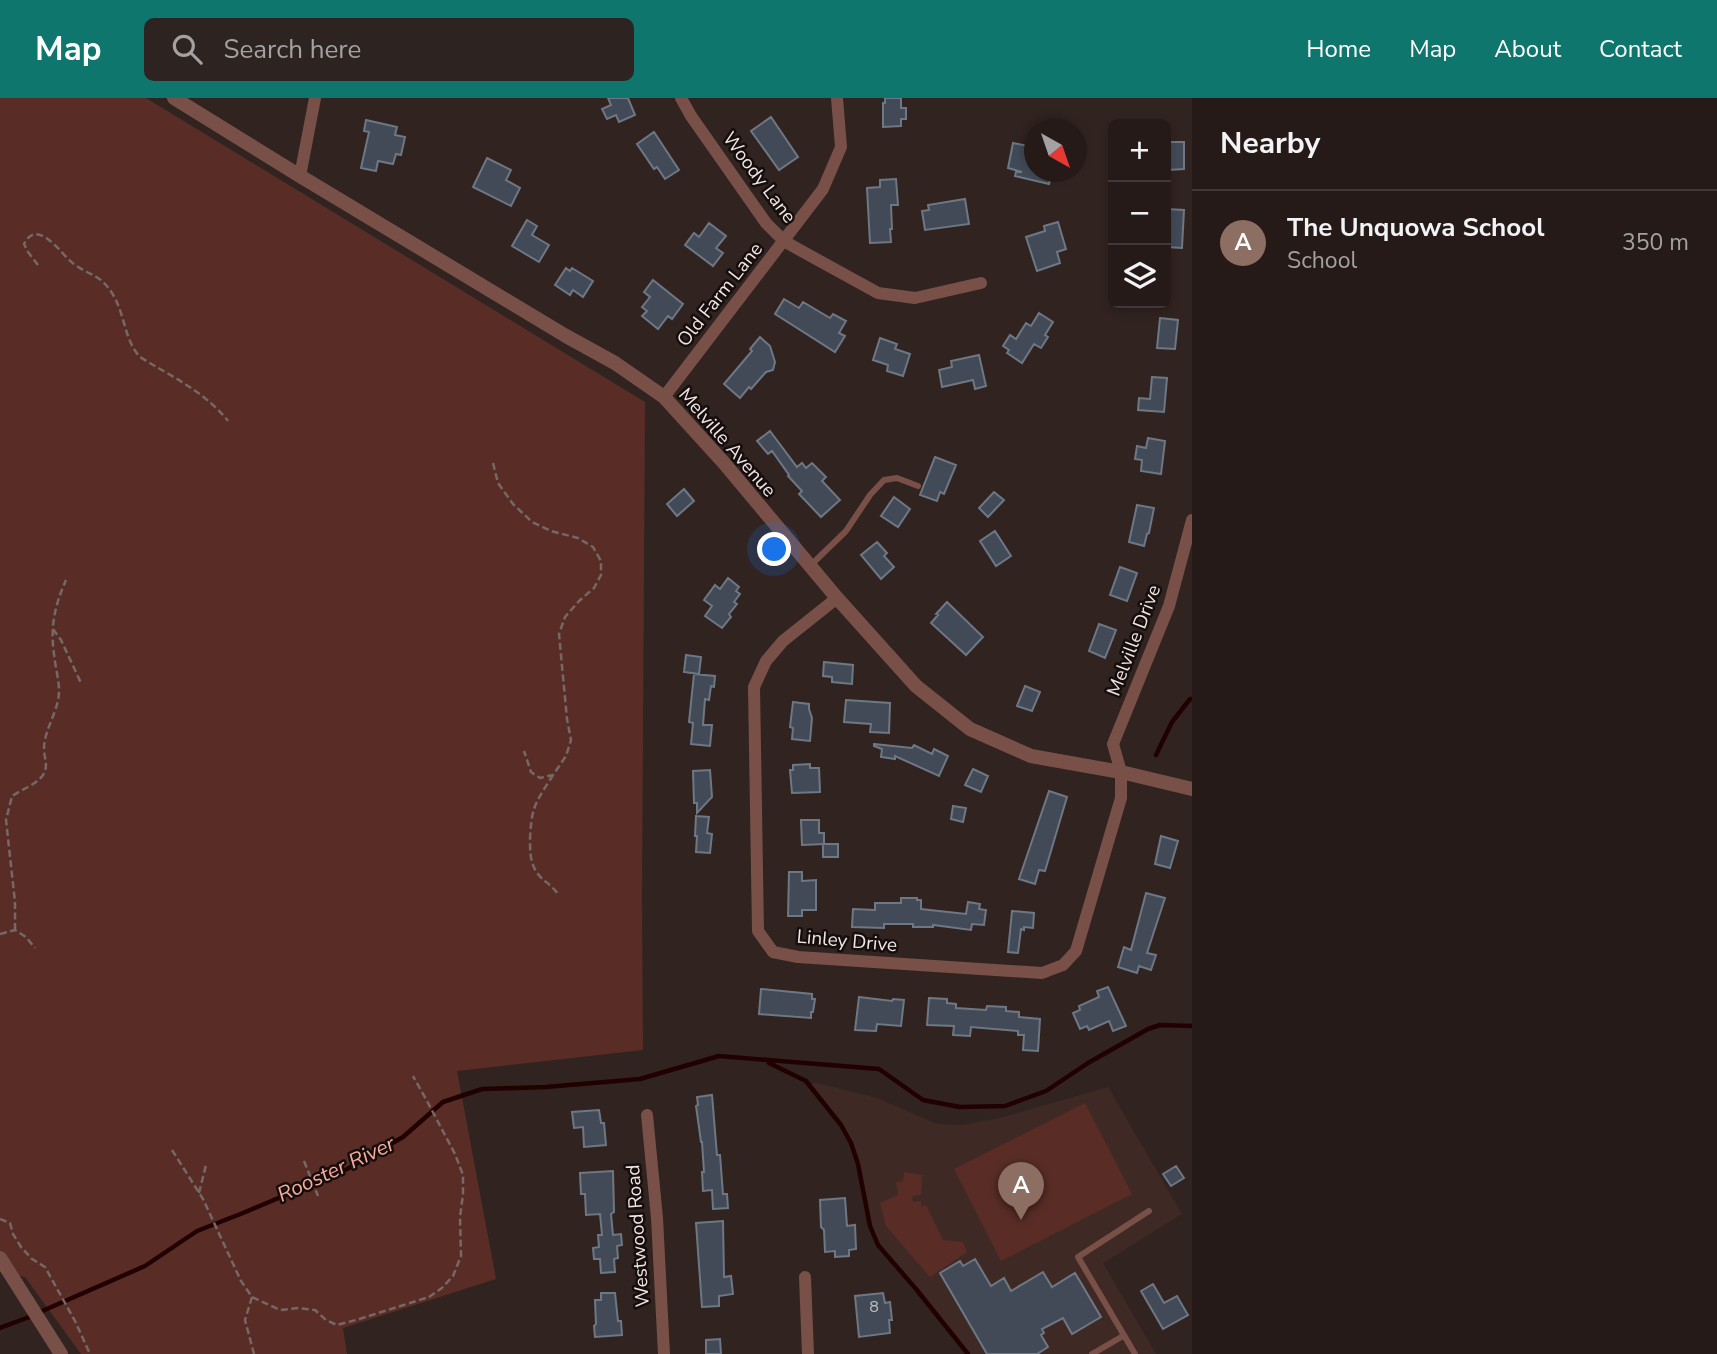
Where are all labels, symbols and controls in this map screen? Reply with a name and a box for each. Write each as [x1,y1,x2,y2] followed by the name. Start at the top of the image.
[144,18,634,81] search box
[35,27,102,72] text: Map
[168,30,206,68] icon: search
[224,32,361,67] text: Search here
[1306,33,1371,65] text: Home
[1409,33,1456,65] text: Map
[1494,33,1561,65] text: About
[1599,33,1682,65] text: Contact
[1024,119,1087,182] north arrow
[1108,119,1171,308] map controls
[1108,119,1171,182] button: +
[1220,123,1320,164] text: Nearby
[716,127,802,229] street label: Woody Lane
[1108,182,1171,245] button: −
[1287,210,1545,245] text: The Unquowa School
[1234,227,1252,258] text: A
[1622,227,1689,258] text: 350 m
[671,237,769,352] street label: Old Farm Lane
[1108,245,1171,308] button: layers
[1287,245,1357,276] text: School
[673,383,782,503] street label: Melville Avenue
[757,532,791,566] your location
[1101,581,1167,700] street label: Melville Drive
[796,924,898,958] street label: Linley Drive
[273,1129,400,1208] water label: Rooster River
[998,1162,1044,1220] pin: A
[620,1164,656,1308] street label: Westwood Road
[869,1296,879,1318] house number: 8

